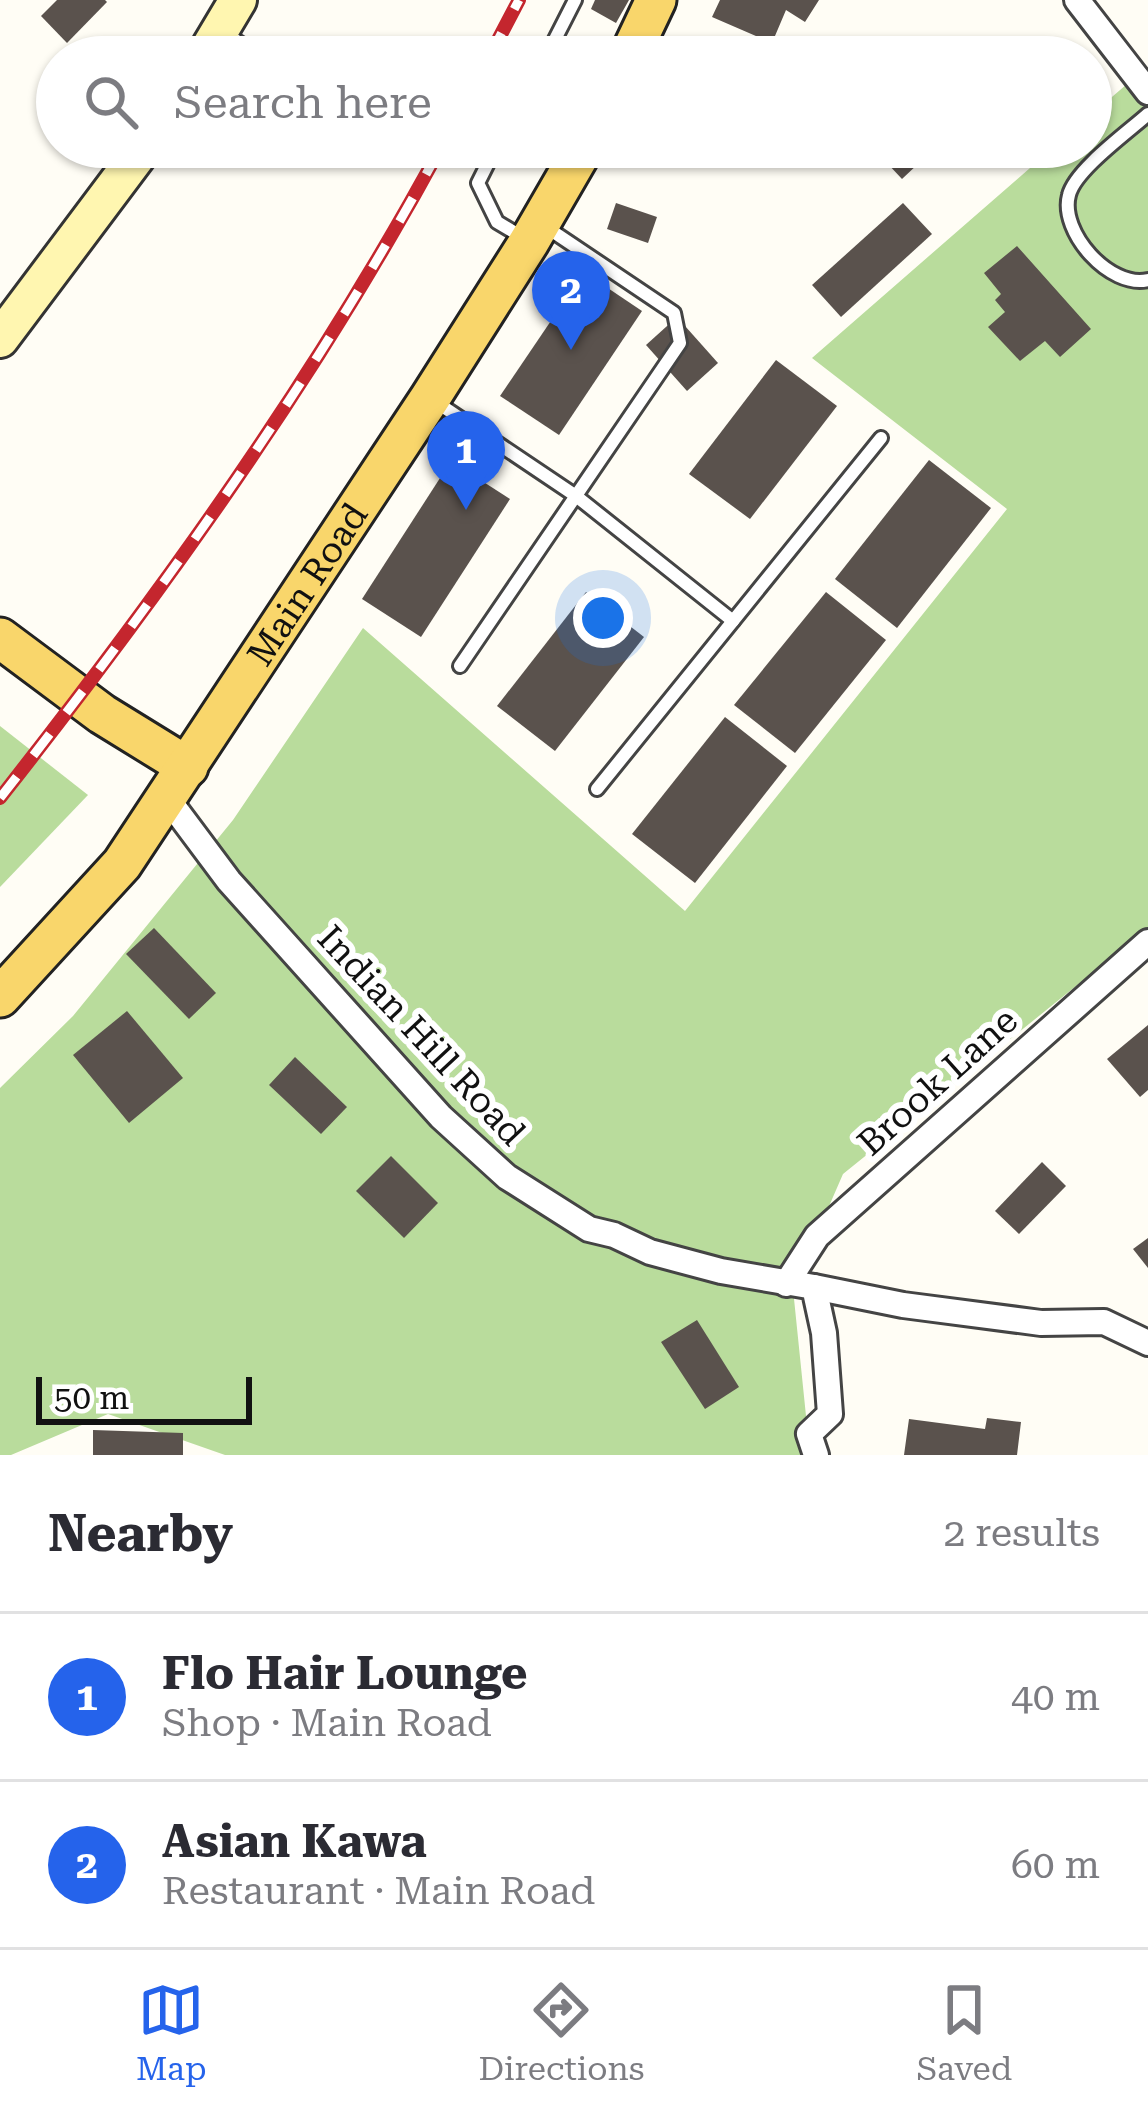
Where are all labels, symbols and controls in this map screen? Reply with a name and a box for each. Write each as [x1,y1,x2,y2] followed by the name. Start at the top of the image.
[36,36,1112,168] search box
[78,69,144,135] icon: search
[174,76,432,129] text: Search here
[532,251,610,350] pin: 2
[427,411,505,510] pin: 1
[239,496,377,674] street label: Main Road
[573,588,633,648] your location
[309,917,534,1154] street label: Indian Hill Road
[849,999,1026,1164] street label: Brook Lane
[36,1371,252,1424] scale bar
[54,1378,129,1417] text: 50 m
[48,1504,233,1563] text: Nearby
[943,1510,1100,1556] text: 2 results
[162,1647,527,1700] text: Flo Hair Lounge
[76,1674,98,1720] text: 1
[1011,1674,1100,1720] text: 40 m
[162,1700,492,1746] text: Shop · Main Road
[162,1815,427,1868] text: Asian Kawa
[76,1842,98,1888] text: 2
[1011,1842,1100,1888] text: 60 m
[162,1868,595,1914] text: Restaurant · Main Road
[136,1977,207,2088] tab: Map
[478,1977,644,2088] tab: Directions
[916,1977,1012,2088] tab: Saved

